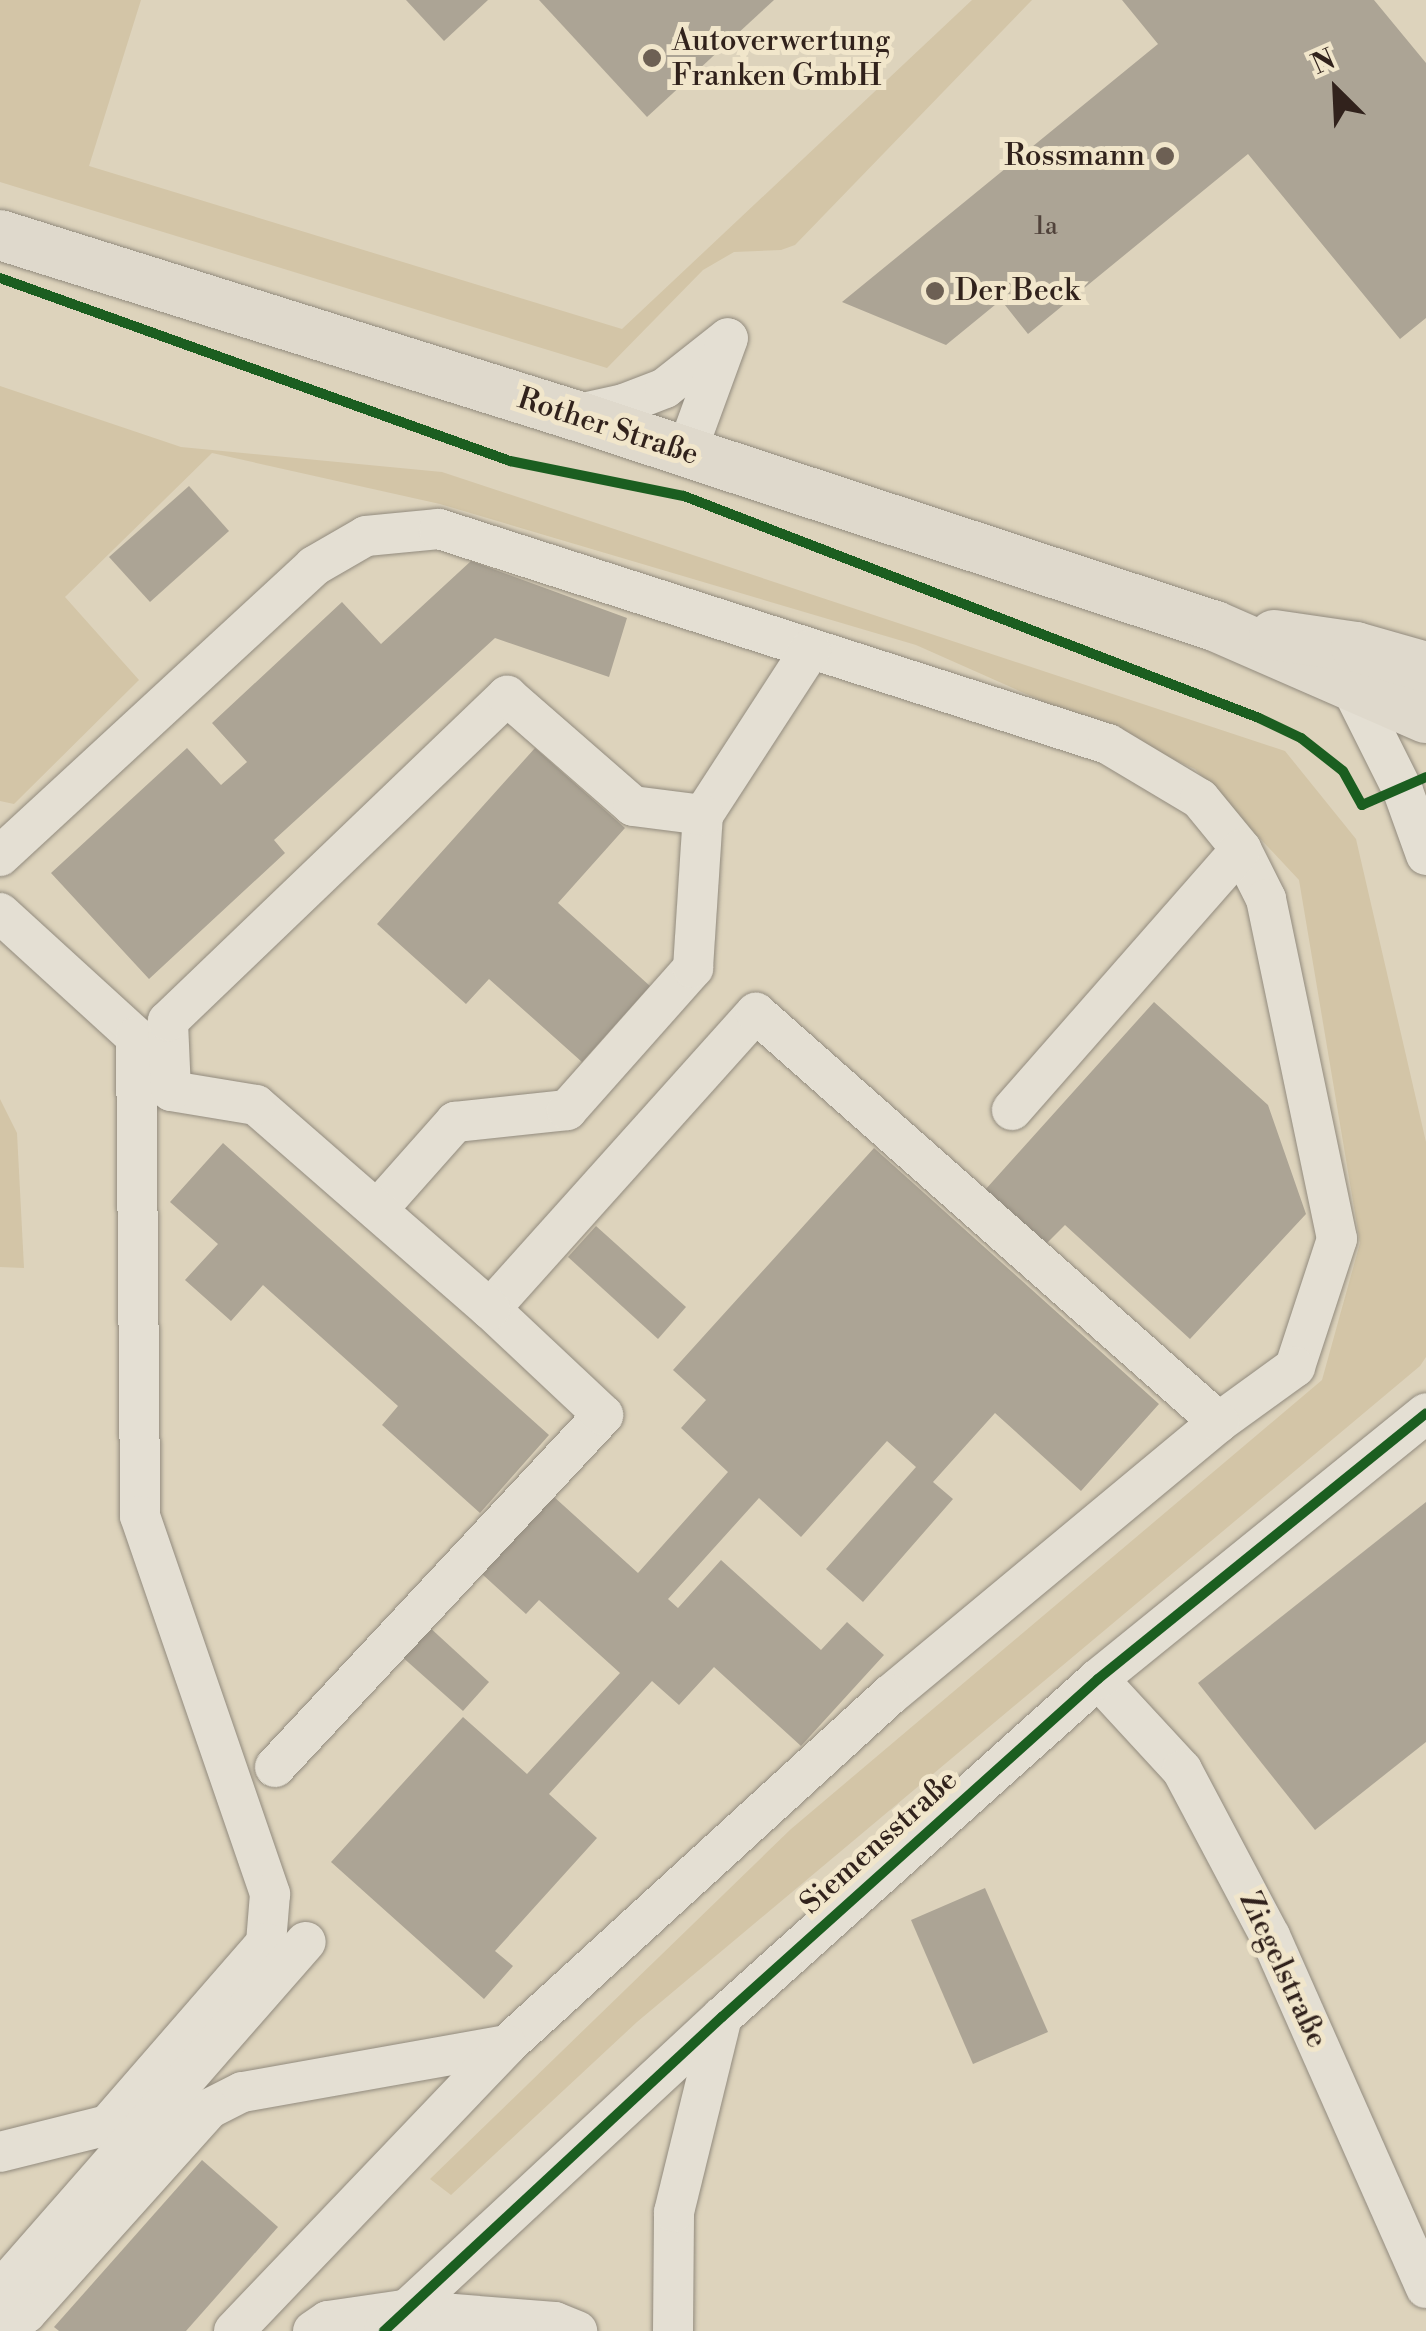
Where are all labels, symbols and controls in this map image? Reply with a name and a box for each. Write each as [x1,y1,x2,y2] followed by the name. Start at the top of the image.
[672,23,890,94] place label: Autoverwertung Franken GmbH
[1286,40,1386,140] north arrow
[1306,42,1341,83] text: N
[641,47,663,69] marker: Autoverwertung Franken GmbH
[1004,138,1145,174] place label: Rossmann
[1154,145,1176,167] marker: Rossmann
[1034,212,1058,242] house number: 1a
[955,273,1080,309] place label: Der Beck
[924,280,946,302] marker: Der Beck
[513,381,703,473] street label: Rother Straße
[793,1762,965,1922] street label: Siemensstraße
[1231,1886,1335,2054] street label: Ziegelstraße

